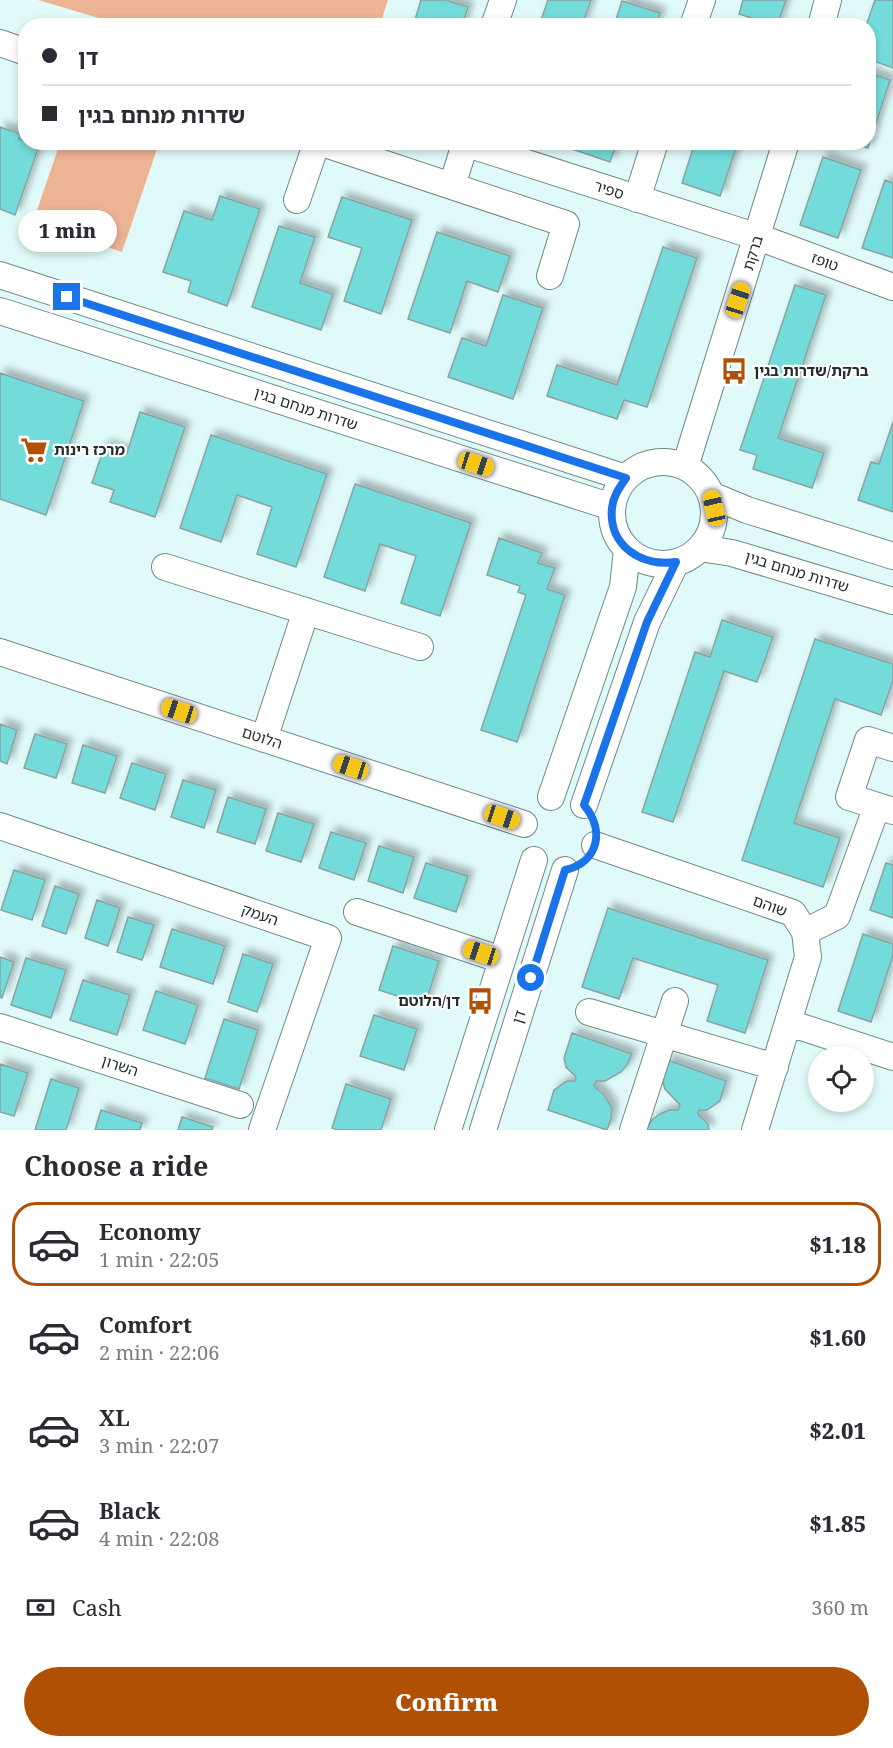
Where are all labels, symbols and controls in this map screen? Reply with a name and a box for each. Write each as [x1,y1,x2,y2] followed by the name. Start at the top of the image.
[78,41,98,71] text: דן
[78,99,245,129] text: שדרות מנחם בגין
[592,175,627,203] street label: ספיר
[17,210,116,252] callout: 1 min
[39,217,96,244] text: 1 min
[737,232,767,273] street label: ברקת
[809,247,842,275] street label: טופז
[724,280,752,320] car
[53,283,80,310] route end
[719,356,749,386] bus stop icon: ברקת/שדרות בגין
[754,360,869,380] place label: ברקת/שדרות בגין
[252,382,361,434] street label: שדרות מנחם בגין
[19,435,49,465] supermarket icon: מרכז רינות
[54,439,125,459] place label: מרכז רינות
[456,450,496,478] car
[701,488,727,528] car
[743,546,852,596] street label: שדרות מנחם בגין
[159,697,199,725] car
[240,721,285,753] street label: הלוטם
[331,753,371,781] car
[482,803,522,831] car
[750,890,790,920] street label: שוהם
[239,898,281,930] street label: העמק
[461,939,501,967] car
[517,964,544,991] route start
[465,986,495,1016] bus stop icon: דן/הלוטם
[398,990,460,1010] place label: דן/הלוטם
[507,1007,530,1026] street label: דן
[808,1046,874,1112] map controls
[808,1046,874,1112] button: locate
[99,1050,141,1080] street label: השרון
[24,1147,209,1184] text: Choose a ride
[99,1216,201,1246] text: Economy
[27,1217,81,1271] icon: car
[809,1229,866,1259] text: $1.18
[99,1246,219,1273] text: 1 min · 22:05
[99,1309,192,1339] text: Comfort
[27,1310,81,1364] icon: car
[809,1322,866,1352] text: $1.60
[99,1339,219,1366] text: 2 min · 22:06
[99,1402,130,1432] text: XL
[27,1403,81,1457] icon: car
[809,1415,866,1445] text: $2.01
[99,1432,219,1459] text: 3 min · 22:07
[99,1495,160,1525] text: Black
[27,1496,81,1550] icon: car
[809,1508,866,1538] text: $1.85
[99,1525,219,1552] text: 4 min · 22:08
[24,1591,57,1624] icon: cash
[72,1592,122,1622] text: Cash
[811,1594,869,1621] text: 360 m
[24,1667,869,1736] button: Confirm

